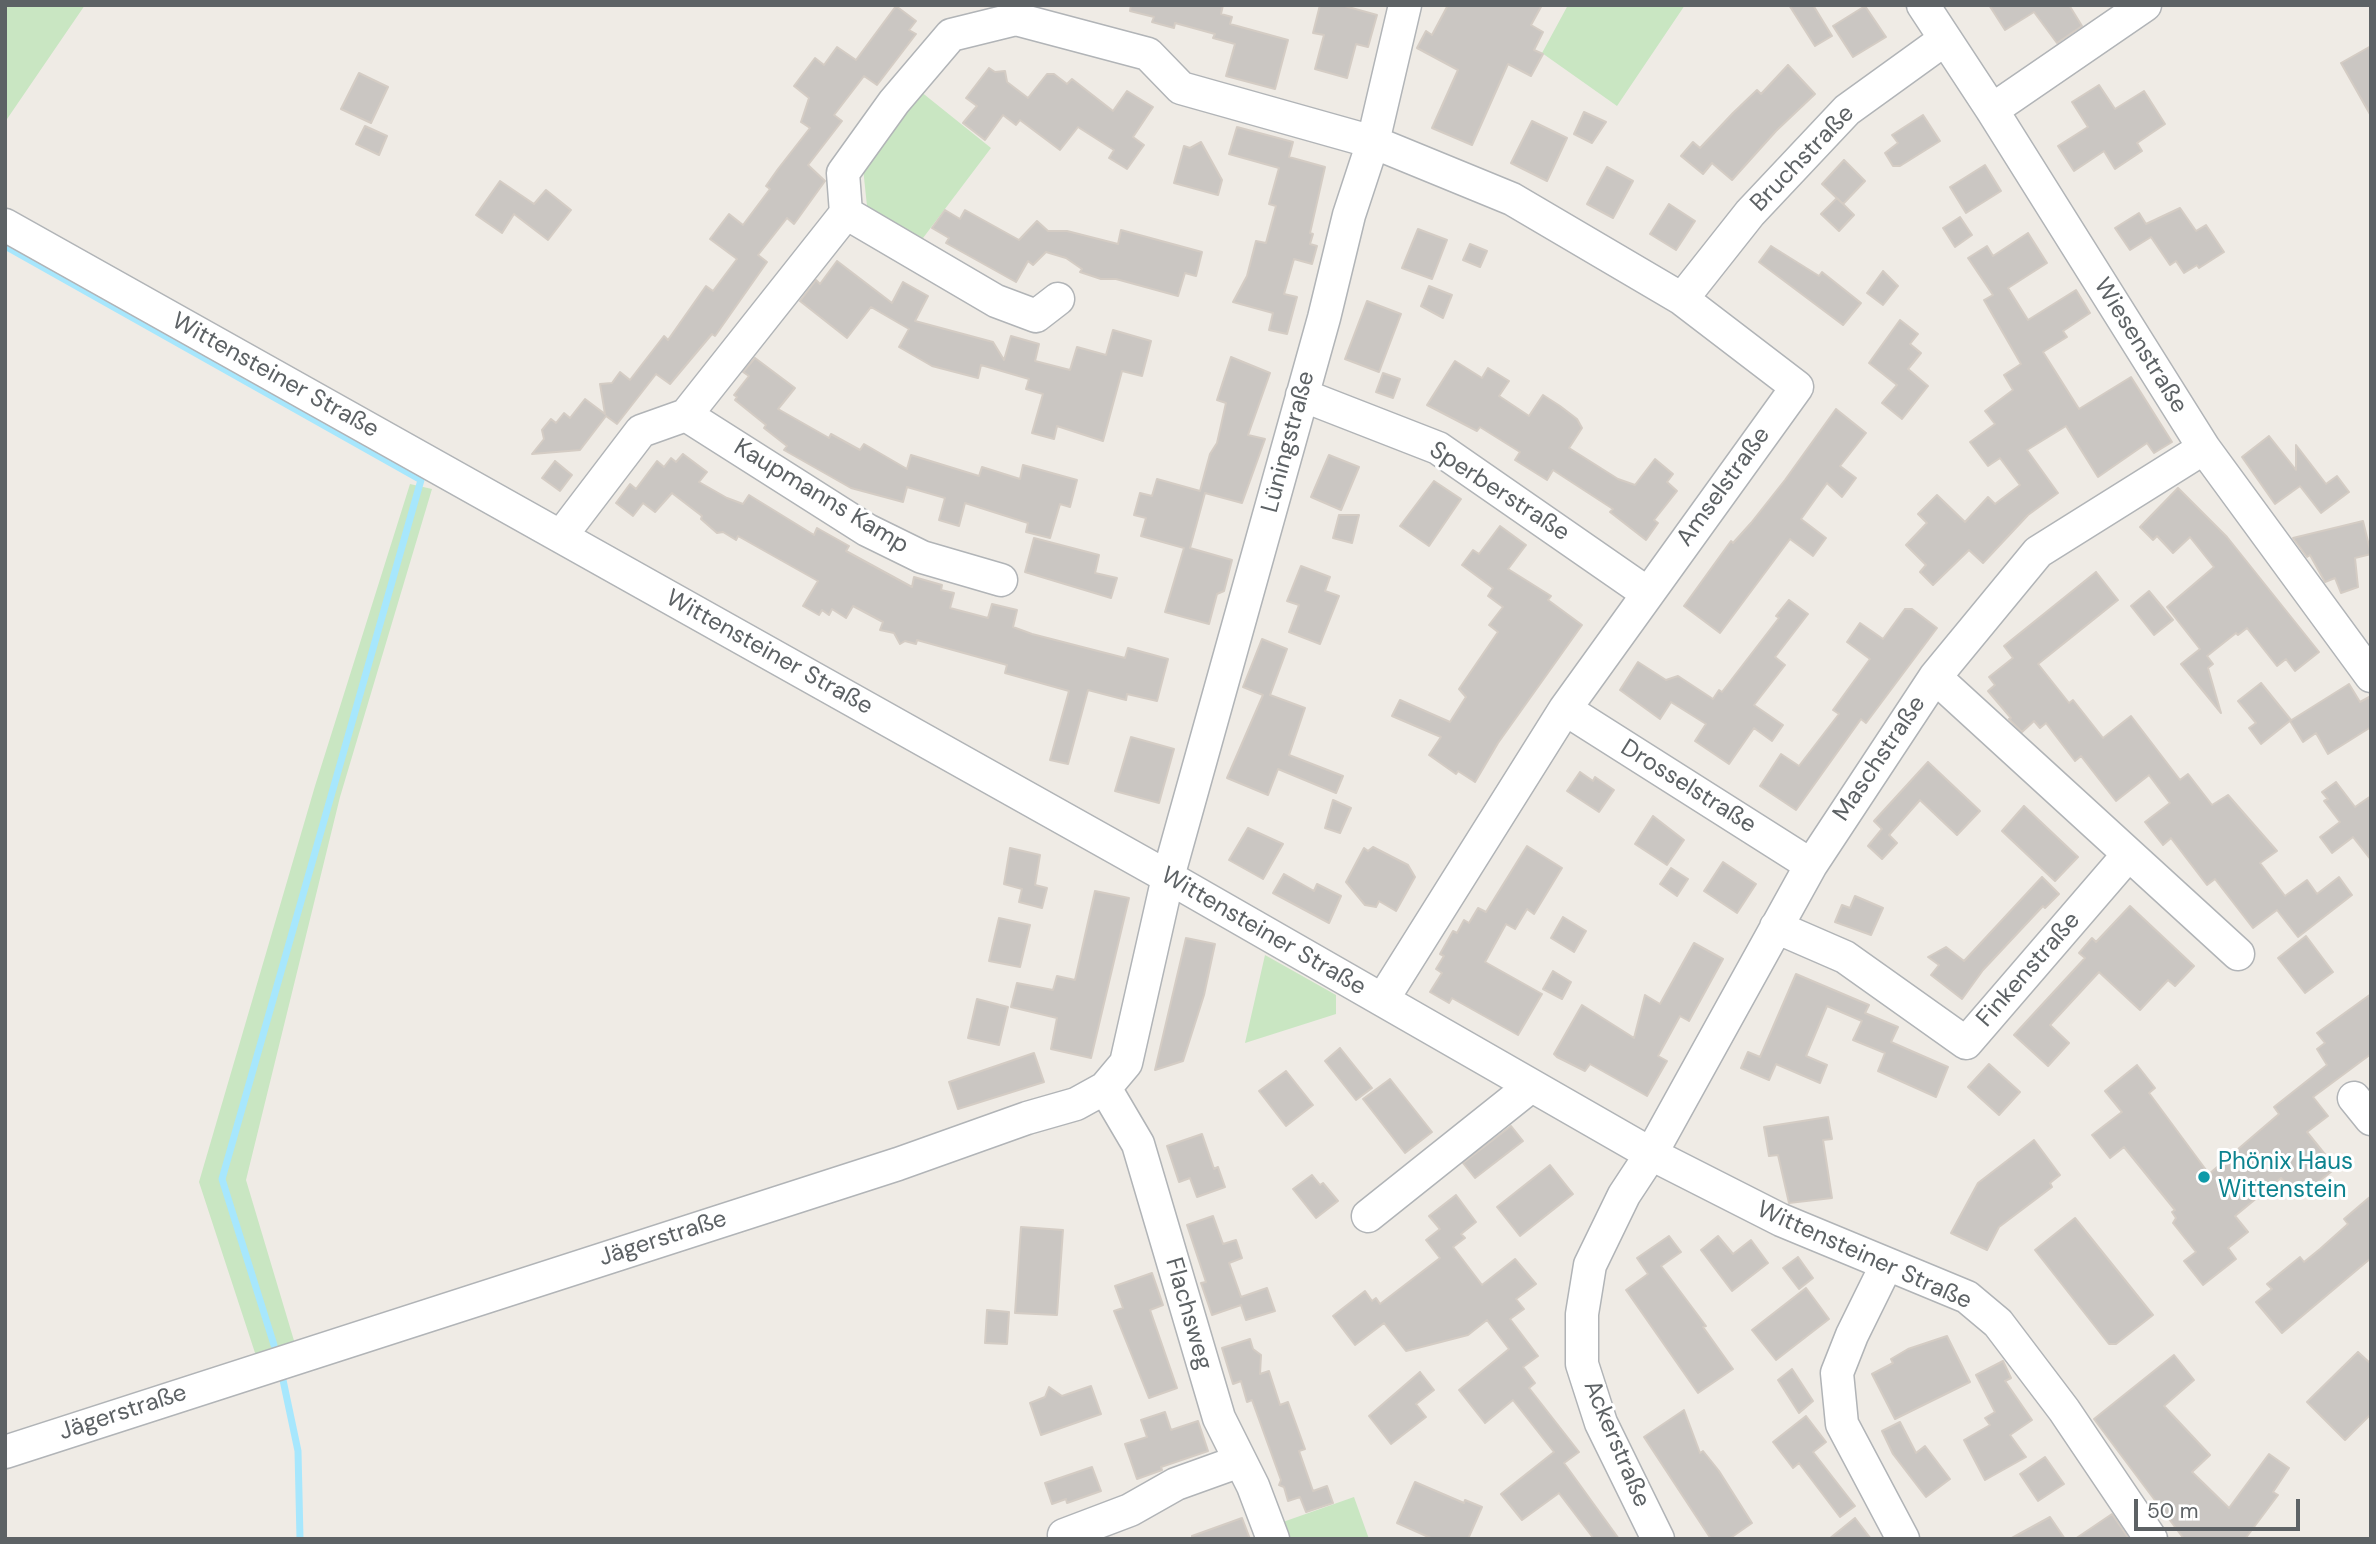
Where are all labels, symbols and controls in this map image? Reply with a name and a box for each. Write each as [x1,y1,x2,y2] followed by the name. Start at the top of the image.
[1745,100,1861,218] street label: Bruchstraße
[2087,273,2193,419] street label: Wiesenstraße
[167,307,383,445] street label: Wittensteiner Straße
[1256,368,1322,516] street label: Lüningstraße
[1671,422,1777,552] street label: Amselstraße
[728,433,914,561] street label: Kaupmanns Kamp
[1424,436,1574,548] street label: Sperberstraße
[661,584,877,722] street label: Wittensteiner Straße
[1828,691,1932,827] street label: Maschstraße
[1615,734,1761,840] street label: Drosselstraße
[1155,862,1371,1002] street label: Wittensteiner Straße
[1971,907,2087,1033] street label: Finkenstraße
[2218,1149,2353,1205] place label: Phönix Haus Wittenstein
[2196,1169,2212,1185] marker: Phönix Haus Wittenstein
[1752,1196,1976,1316] street label: Wittensteiner Straße
[596,1205,730,1273] street label: Jägerstraße
[1158,1255,1218,1373] street label: Flachsweg
[1576,1376,1656,1512] street label: Ackerstraße
[56,1379,190,1447] street label: Jägerstraße
[2138,1484,2304,1528] scale bar
[2147,1497,2198,1525] text: 50 m

